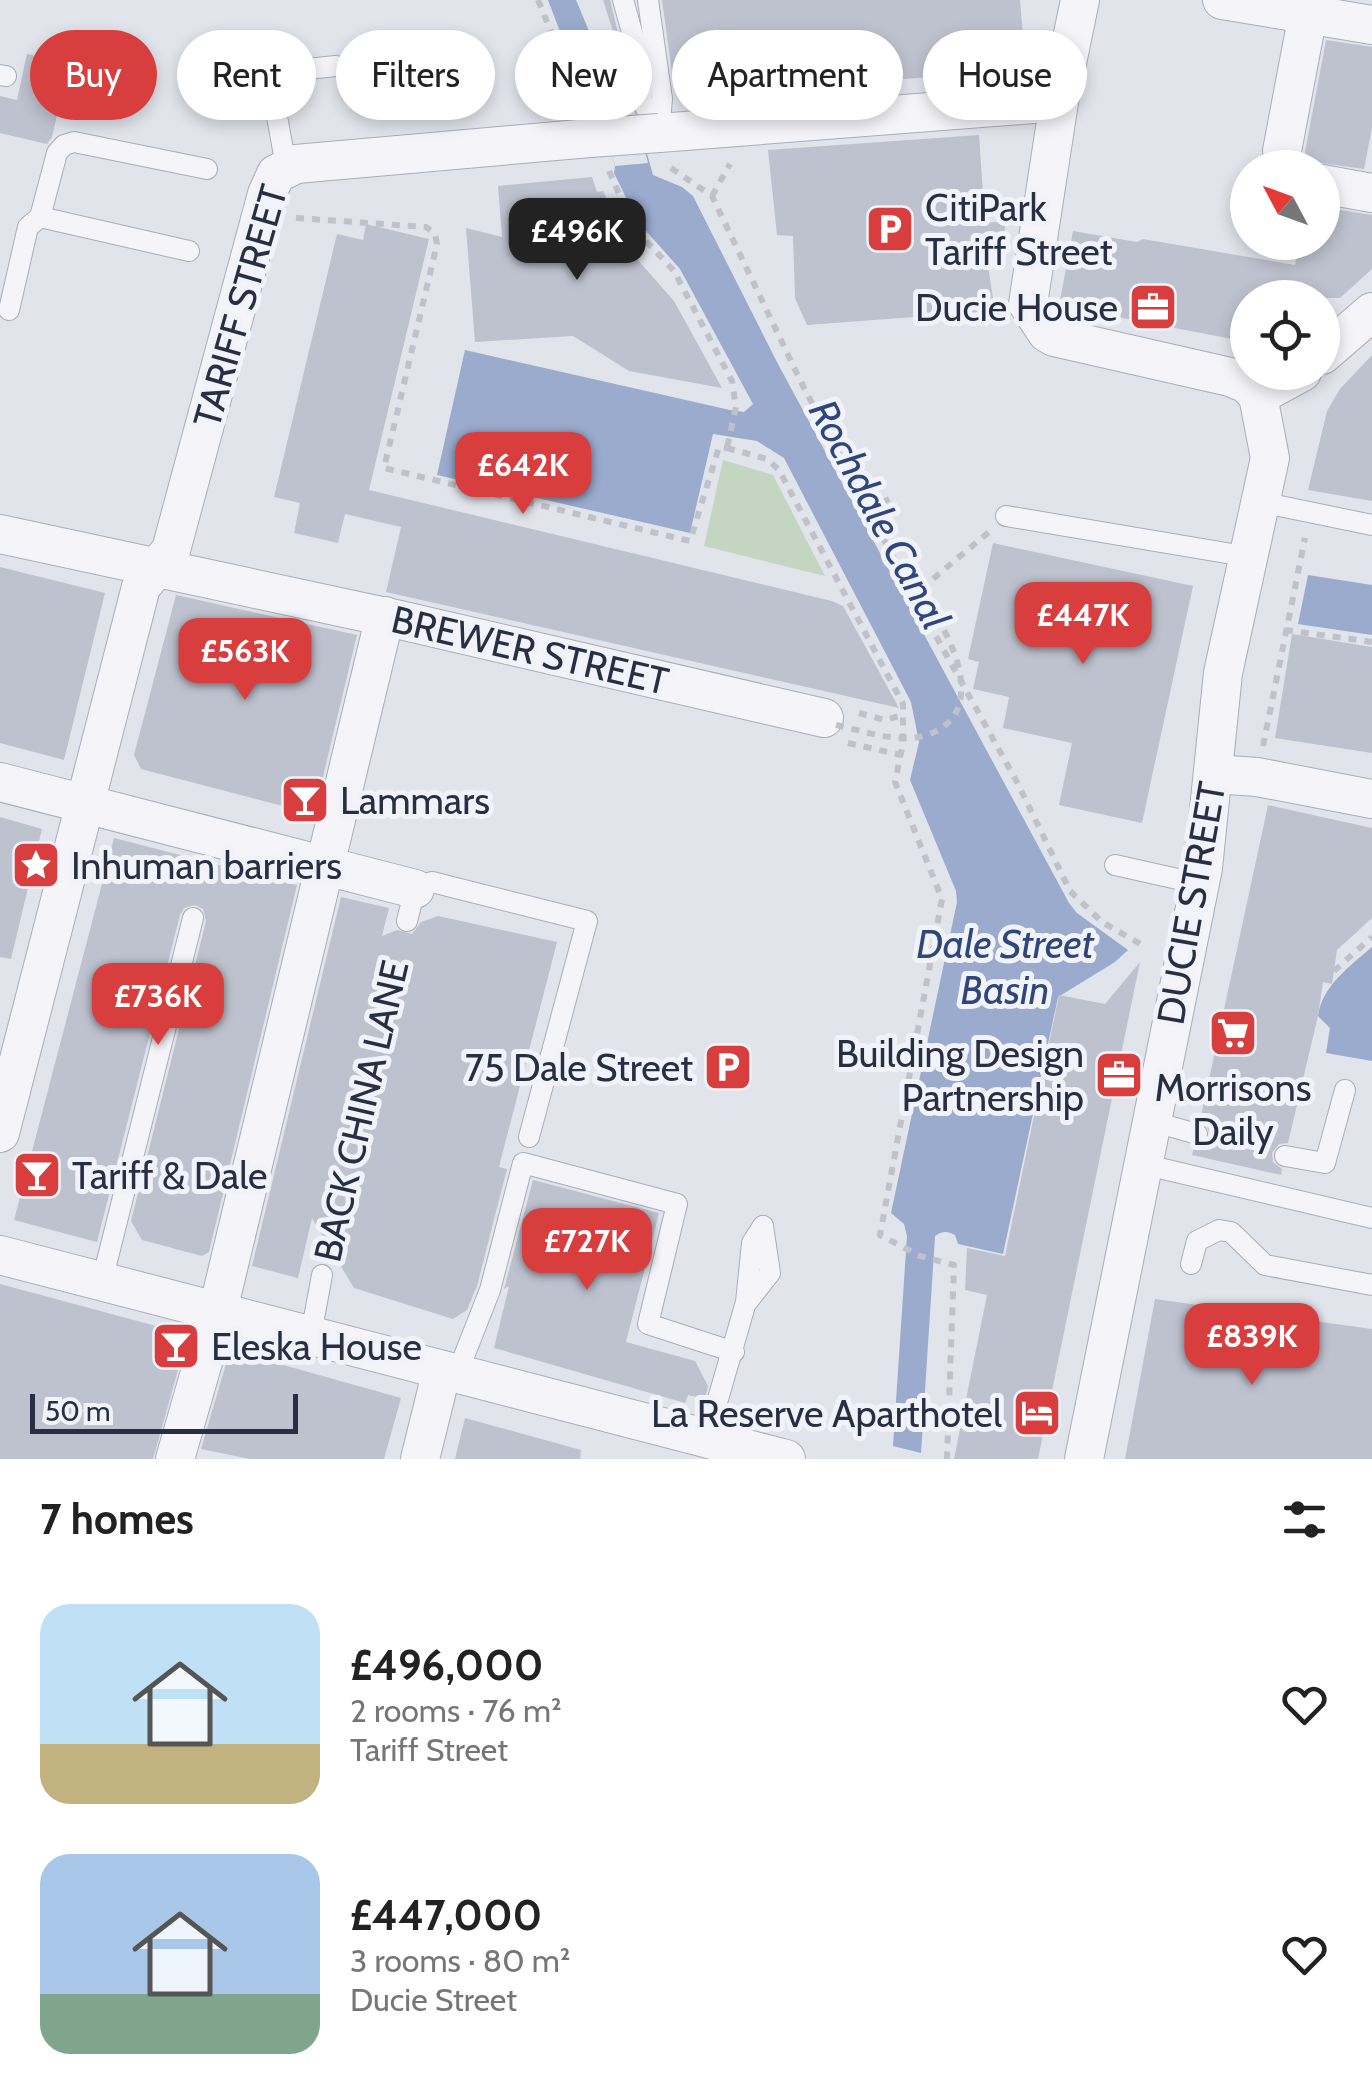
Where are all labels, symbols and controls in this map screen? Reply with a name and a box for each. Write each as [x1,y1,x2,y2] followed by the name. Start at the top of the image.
[30,30,157,120] chip: Buy
[177,30,316,120] chip: Rent
[336,30,495,120] chip: Filters
[515,30,652,120] chip: New
[672,30,903,120] chip: Apartment
[923,30,1087,120] chip: House
[1230,150,1340,260] north arrow
[1230,150,1340,390] map controls
[183,179,297,433] street label: TARIFF STREET
[925,184,1113,275] place label: CitiPark Tariff Street
[507,198,647,283] pin: £496K
[864,203,916,255] parking icon: CitiPark Tariff Street
[531,211,623,250] text: £496K
[1230,280,1340,390] button: locate
[1127,281,1179,333] office icon: Ducie House
[915,284,1118,331] place label: Ducie House
[799,391,961,638] water label: Rochdale Canal
[453,432,593,517] pin: £642K
[477,445,569,484] text: £642K
[1013,582,1153,667] pin: £447K
[387,595,673,705] street label: BREWER STREET
[1037,595,1129,634] text: £447K
[175,618,315,703] pin: £563K
[200,631,290,670] text: £563K
[279,774,331,826] bar icon: Lammars
[340,777,490,824] place label: Lammars
[1147,778,1235,1028] street label: DUCIE STREET
[10,839,62,891] place icon: Inhuman barriers
[71,842,342,889] place label: Inhuman barriers
[916,919,1095,1014] water label: Dale Street Basin
[303,956,419,1266] street label: BACK CHINA LANE
[88,963,228,1048] pin: £736K
[114,976,202,1015] text: £736K
[1207,1007,1259,1059] supermarket icon: Morrisons Daily
[836,1030,1084,1121] place label: Building Design Partnership
[702,1041,754,1093] parking icon: 75 Dale Street
[465,1044,693,1091] place label: 75 Dale Street
[1093,1049,1145,1101] office icon: Building Design Partnership
[1155,1064,1311,1155] place label: Morrisons Daily
[11,1149,63,1201] bar icon: Tariff & Dale
[72,1152,268,1199] place label: Tariff & Dale
[517,1208,657,1293] pin: £727K
[544,1221,630,1260] text: £727K
[1182,1303,1322,1388] pin: £839K
[1206,1316,1298,1355] text: £839K
[150,1320,202,1372] bar icon: Eleska House
[211,1323,422,1370] place label: Eleska House
[1011,1387,1063,1439] hotel icon: La Reserve Aparthotel
[30,1389,298,1434] scale bar
[651,1390,1002,1437] place label: La Reserve Aparthotel
[45,1394,111,1428] text: 50 m
[1277,1492,1332,1547] icon: filters
[40,1493,194,1545] text: 7 homes
[350,1639,543,1691] text: £496,000
[120,1644,240,1764] icon: home
[1277,1677,1332,1732] icon: heart
[350,1691,562,1730] text: 2 rooms · 76 m²
[350,1730,508,1769] text: Tariff Street
[350,1889,542,1941] text: £447,000
[120,1894,240,2014] icon: home
[1277,1927,1332,1982] icon: heart
[350,1941,570,1980] text: 3 rooms · 80 m²
[350,1980,517,2019] text: Ducie Street

